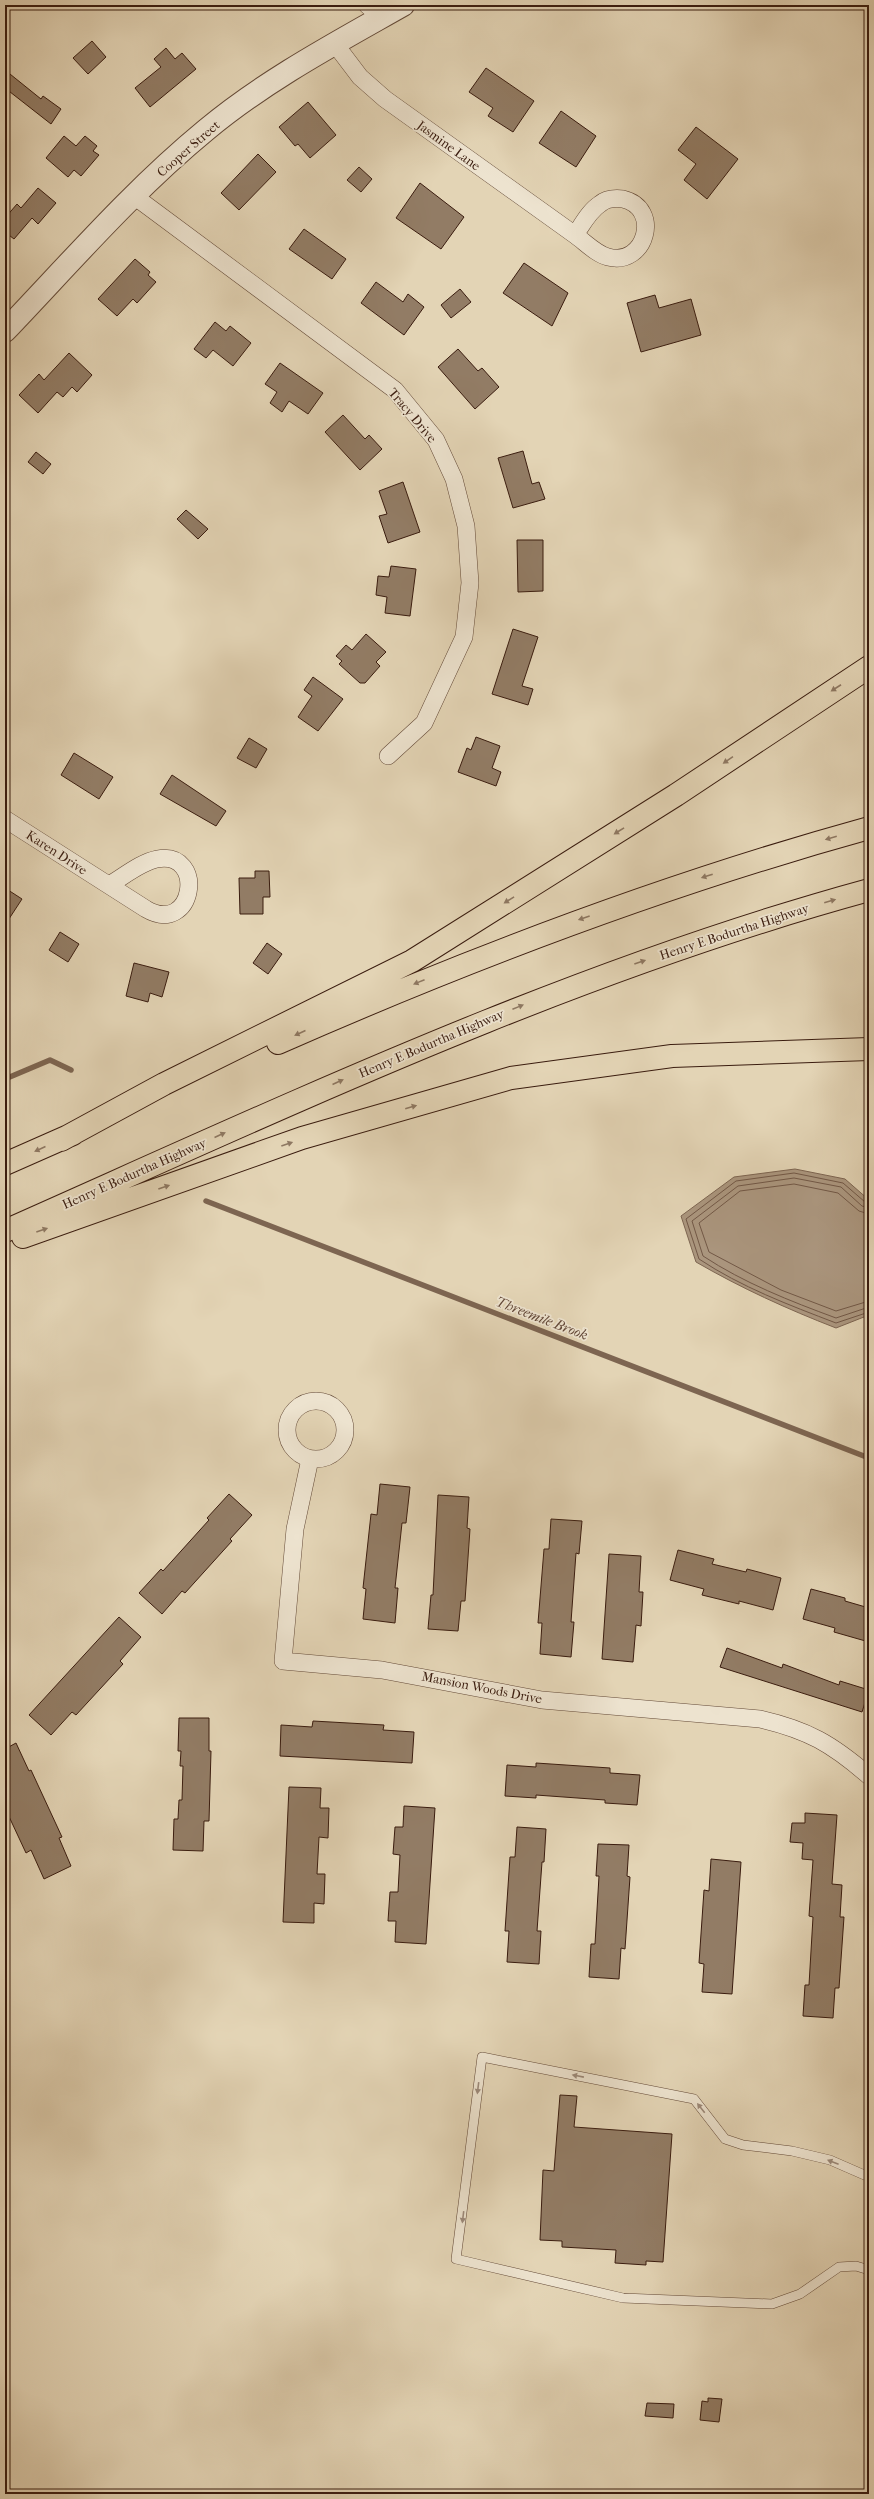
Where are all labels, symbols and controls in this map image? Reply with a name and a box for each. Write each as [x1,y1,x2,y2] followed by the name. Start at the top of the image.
[154,117,223,180] street label: Cooper Street
[413,117,484,174] street label: Jasmine Lane
[385,385,440,446] street label: Tracy Drive
[831,684,841,692] one-way arrow
[723,756,733,764] one-way arrow
[23,827,90,878] street label: Karen Drive
[614,827,624,835] one-way arrow
[825,835,837,841] one-way arrow
[701,873,713,879] one-way arrow
[503,897,515,904] one-way arrow
[824,898,836,904] one-way arrow
[658,900,812,963] street label: Henry E Bodurtha Highway
[578,915,590,921] one-way arrow
[634,958,646,964] one-way arrow
[413,979,425,985] one-way arrow
[512,1004,523,1010] one-way arrow
[356,1006,507,1081] street label: Henry E Bodurtha Highway
[294,1030,305,1036] one-way arrow
[333,1079,344,1085] one-way arrow
[406,1104,418,1110] one-way arrow
[214,1132,225,1138] one-way arrow
[60,1134,210,1212] street label: Henry E Bodurtha Highway
[281,1140,293,1146] one-way arrow
[34,1146,46,1152] one-way arrow
[159,1184,171,1190] one-way arrow
[36,1227,48,1233] one-way arrow
[493,1293,590,1344] water label: Threemile Brook
[420,1668,544,1707] street label: Mansion Woods Drive
[572,2072,584,2078] one-way arrow
[475,2082,481,2094] one-way arrow
[697,2102,706,2113] one-way arrow
[827,2158,839,2164] one-way arrow
[460,2211,466,2223] one-way arrow

